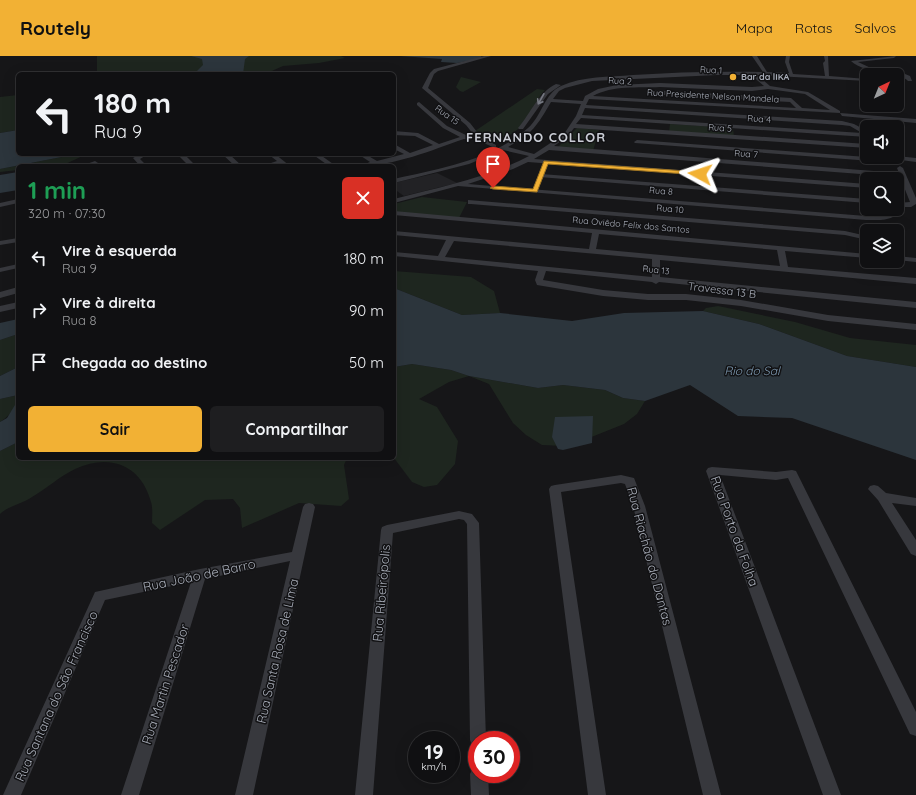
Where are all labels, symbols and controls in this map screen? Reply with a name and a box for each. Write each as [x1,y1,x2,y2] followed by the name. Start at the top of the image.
[20,16,91,40] text: Routely
[736,19,773,37] text: Mapa
[795,19,832,37] text: Rotas
[854,19,896,37] text: Salvos
[700,63,722,76] street label: Rua 1
[860,68,904,112] north arrow
[860,68,904,268] map controls
[741,71,790,82] place label: Bar da lIKA
[728,72,738,82] marker: Bar da lIKA
[608,74,632,87] street label: Rua 2
[94,85,171,120] text: 180 m
[647,87,779,104] street label: Rua Presidente Nelson Mandela
[28,88,80,140] icon: left
[537,93,545,105] one-way arrow
[433,102,462,127] street label: Rua 15
[747,112,772,125] street label: Rua 4
[94,120,142,143] text: Rua 9
[860,120,904,164] button: sound
[708,121,732,134] street label: Rua 5
[466,129,606,145] district label: FERNANDO COLLOR
[476,147,510,188] pin
[734,147,759,160] street label: Rua 7
[482,153,504,175] icon: arrive
[679,153,721,195] position arrow
[860,172,904,216] button: search
[28,175,86,205] text: 1 min
[342,177,384,219] button: close
[649,184,674,197] street label: Rua 8
[656,202,684,215] street label: Rua 10
[28,205,105,221] text: 320 m · 07:30
[572,214,690,235] street label: Rua Oviêdo Felix dos Santos
[860,224,904,268] button: layers
[62,241,177,260] text: Vire à esquerda
[28,247,50,269] icon: left
[344,249,384,268] text: 180 m
[62,260,97,276] text: Rua 9
[642,263,670,276] street label: Rua 13
[687,279,757,301] street label: Travessa 13 B
[62,293,156,312] text: Vire à direita
[28,299,50,321] icon: right
[349,301,384,320] text: 90 m
[62,312,96,328] text: Rua 8
[28,351,50,373] icon: arrive
[62,353,207,372] text: Chegada ao destino
[349,353,384,372] text: 50 m
[724,363,781,378] water label: Rio do Sal
[28,406,202,452] button: Sair
[210,406,384,452] button: Compartilhar
[708,474,762,588] street label: Rua Porto da Folha
[624,485,676,627] street label: Rua Riachão do Dantas
[369,544,393,642] street label: Rua Ribeirópolis
[141,555,257,595] street label: Rua João de Barro
[253,577,301,725] street label: Rua Santa Rosa de Lima
[11,608,101,784] street label: Rua Santana do São Francisco
[138,622,192,746] street label: Rua Martin Pescador
[468,731,520,783] speed limit sign: 30
[424,739,444,764] text: 19
[421,760,447,773] text: km/h

